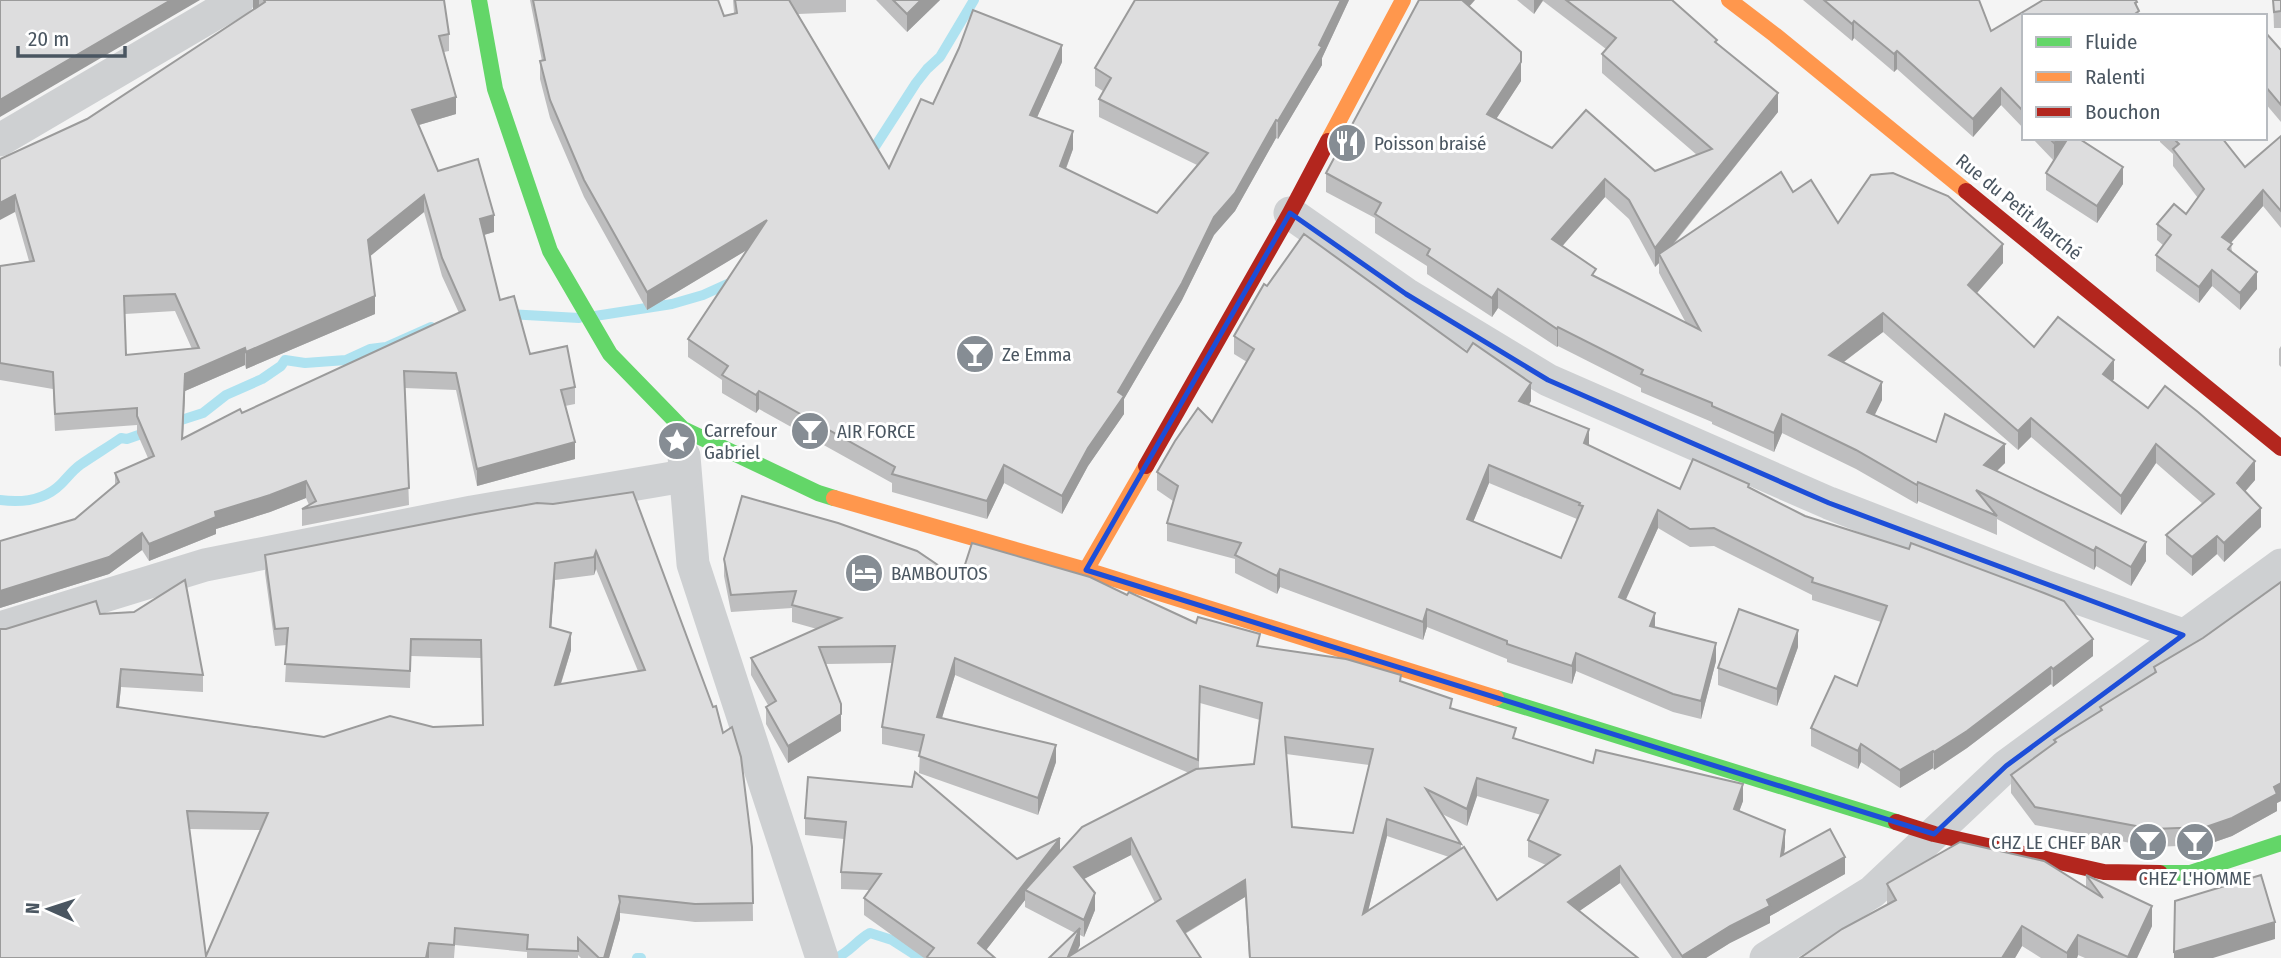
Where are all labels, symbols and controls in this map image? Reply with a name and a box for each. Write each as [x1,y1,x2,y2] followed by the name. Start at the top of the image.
[18,14,124,58] scale bar
[2022,14,2267,140] legend
[28,26,69,52] text: 20 m
[2085,29,2137,55] text: Fluide
[2085,64,2145,90] text: Ralenti
[2085,99,2161,125] text: Bouchon
[1326,122,1368,164] restaurant icon: Poisson braisé
[1374,132,1486,155] place label: Poisson braisé
[1951,149,2087,265] street label: Rue du Petit Marché
[954,333,996,375] bar icon: Ze Emma
[1002,343,1072,366] place label: Ze Emma
[789,410,831,452] bar icon: AIR FORCE
[704,419,777,464] place label: Carrefour Gabriel
[656,420,698,462] place icon: Carrefour Gabriel
[837,420,916,443] place label: AIR FORCE
[843,552,885,594] hotel icon: BAMBOUTOS
[891,562,988,585] place label: BAMBOUTOS
[2127,821,2169,863] bar icon: CHZ LE CHEF BAR
[2174,821,2216,863] bar icon: CHEZ L'HOMME
[1991,831,2121,854] place label: CHZ LE CHEF BAR
[2139,867,2252,890] place label: CHEZ L'HOMME
[14,874,84,944] north arrow
[21,902,44,914] text: N

